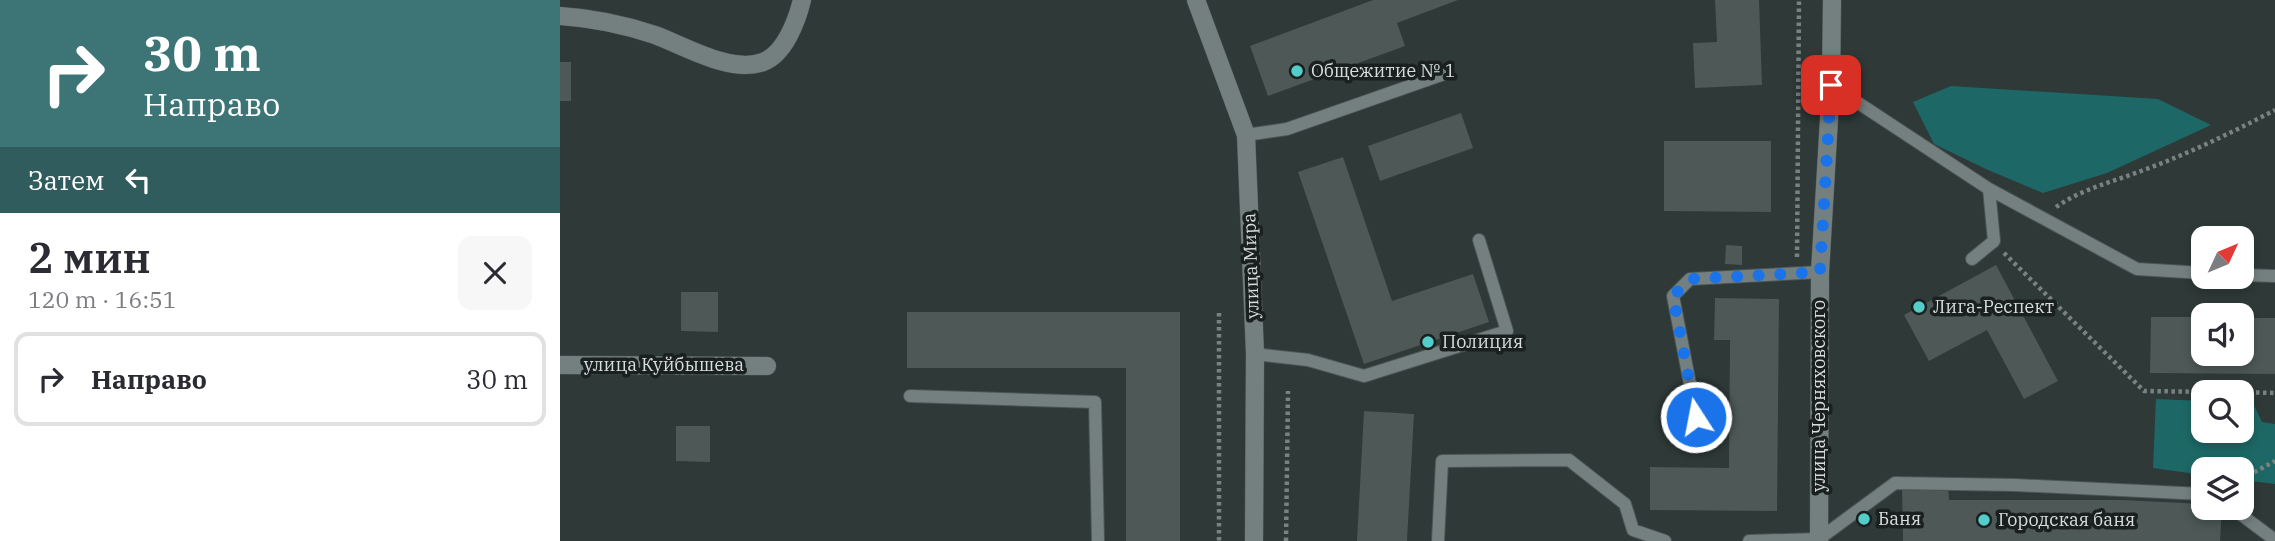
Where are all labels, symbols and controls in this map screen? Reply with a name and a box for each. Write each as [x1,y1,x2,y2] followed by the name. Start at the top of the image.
[143,21,261,84] text: 30 m
[28,28,119,119] icon: right
[1801,55,1861,115] pin
[1311,59,1456,82] place label: Общежитие № 1
[1289,63,1305,79] marker: Общежитие № 1
[1812,66,1850,104] icon: arrive
[143,83,280,125] text: Направо
[119,161,157,199] icon: left
[28,163,105,197] text: Затем
[1237,212,1264,319] street label: улица Мира
[2191,226,2254,289] north arrow
[2191,226,2254,520] map controls
[28,230,151,285] text: 2 мин
[458,236,532,310] button: close
[28,284,177,314] text: 120 m · 16:51
[1933,295,2054,318] place label: Лига-Респект
[1911,299,1927,315] marker: Лига-Респект
[1807,300,1830,492] street label: улица Черняховского
[2191,303,2254,366] button: sound
[1442,330,1523,353] place label: Полиция
[1420,334,1436,350] marker: Полиция
[584,353,744,376] street label: улица Куйбышева
[32,360,70,398] icon: right
[91,362,207,396] text: Направо
[466,362,528,396] text: 30 m
[1659,380,1733,454] position arrow
[2191,380,2254,443] button: search
[2191,457,2254,520] button: layers
[1878,507,1921,530] place label: Баня
[1998,508,2135,531] place label: Городская баня
[1856,511,1872,527] marker: Баня
[1976,512,1992,528] marker: Городская баня

